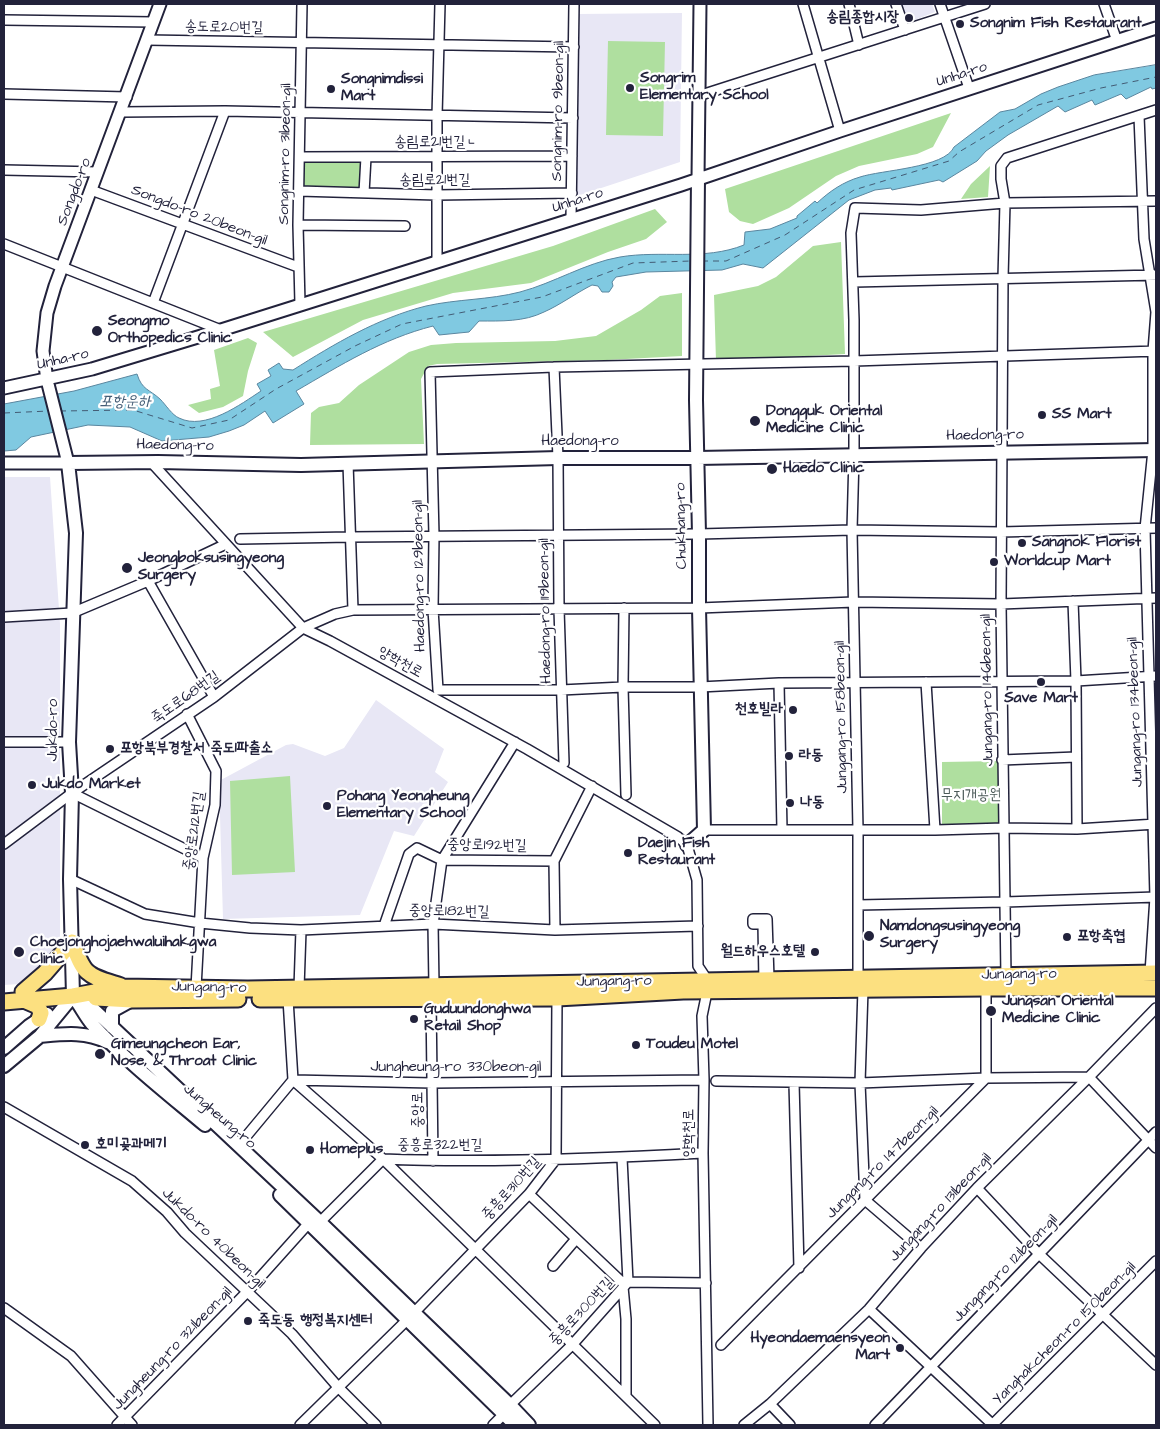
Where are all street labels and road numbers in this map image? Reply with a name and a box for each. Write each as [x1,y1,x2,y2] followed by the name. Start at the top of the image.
[185,18,263,38] street label: 송도로20번길
[549,41,569,181] street label: Songnim-ro 9beon-gil
[934,58,990,92] street label: Unha-ro
[276,83,296,225] street label: Songnim-ro 31beon-gil
[395,134,477,152] street label: 송림로21번길ㄴ
[54,156,96,228] street label: Songdo-ro
[400,172,470,190] street label: 송림로21번길
[128,182,270,250] street label: Songdo-ro 20beon-gil
[550,184,606,218] street label: Unha-ro
[35,345,91,375] street label: Unha-ro
[946,426,1024,446] street label: Haedong-ro
[541,433,619,451] street label: Haedong-ro
[136,436,214,456] street label: Haedong-ro
[672,483,692,569] street label: Chukhang-ro
[410,500,430,652] street label: Haedong-ro 129beon-gil
[536,538,556,684] street label: Haedong-ro 119beon-gil
[978,614,998,766] street label: Jungang-ro 146beon-gil
[1124,637,1148,787] street label: Jungang-ro 134beon-gil
[832,640,852,794] street label: Jungang-ro 158beon-gil
[375,643,425,683] street label: 양학천로
[148,668,224,728] street label: 죽도로68번길
[45,699,63,761] street label: Jukdo-ro
[181,790,209,872] street label: 중앙로212번길
[447,836,527,856] street label: 중앙로192번길
[409,902,489,922] street label: 중앙로182번길
[981,965,1057,985] street label: Jungang-ro
[576,972,652,992] street label: Jungang-ro
[171,978,247,998] street label: Jungang-ro
[371,1059,541,1077] street label: Jungheung-ro 330beon-gil
[179,1081,259,1153] street label: Jungheung-ro
[410,1092,428,1128] street label: 중앙로
[823,1103,943,1223] street label: Jungang-ro 147beon-gil
[681,1109,699,1157] street label: 양학천로
[397,1137,483,1155] street label: 중흥로322번길
[886,1150,996,1266] street label: Jungang-ro 131beon-gil
[479,1153,545,1225] street label: 중흥로310번길
[157,1185,269,1293] street label: Jukdo-ro 40beon-gil
[950,1211,1062,1327] street label: Jungang-ro 121beon-gil
[990,1259,1140,1409] street label: Yanghakcheon-ro 150beon-gil
[546,1274,618,1350] street label: 중흥로300번길
[109,1284,237,1414] street label: Jungheung-ro 321beon-gil

